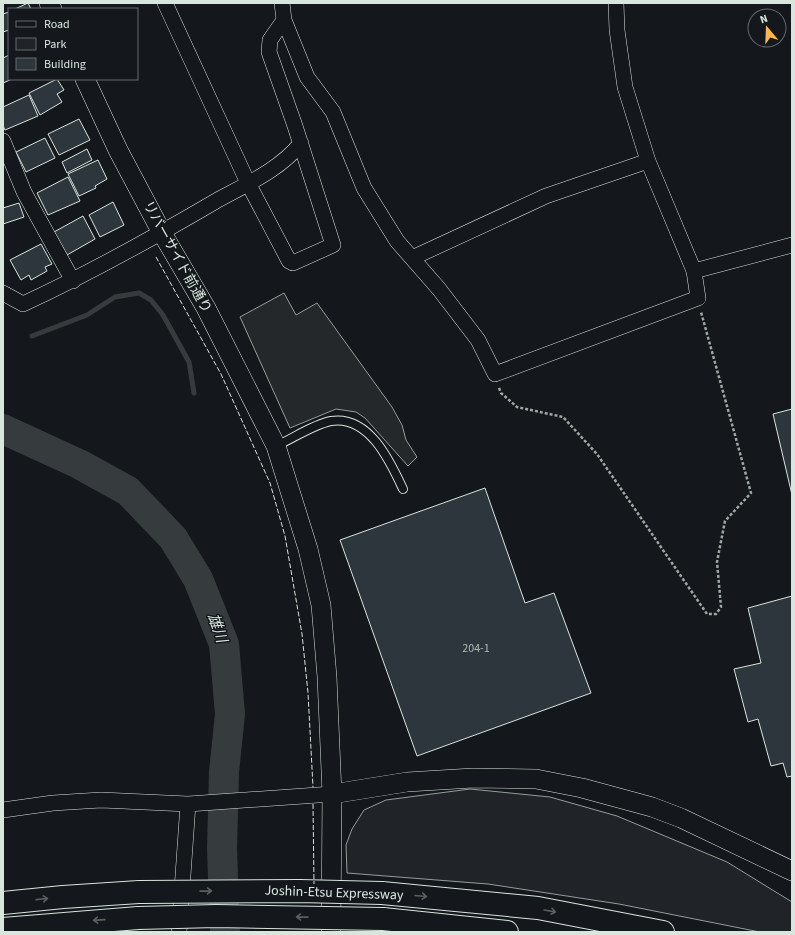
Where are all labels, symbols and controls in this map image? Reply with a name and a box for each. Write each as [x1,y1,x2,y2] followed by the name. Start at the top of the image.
[8,8,138,80] legend
[747,8,787,48] north arrow
[758,11,770,27] text: N
[44,16,70,33] text: Road
[44,36,66,53] text: Park
[44,56,86,73] text: Building
[138,197,216,317] street label: リバーサイド前通り
[202,610,233,648] water label: 雄川
[462,640,490,657] house number: 204-1
[264,881,404,905] street label: Joshin-Etsu Expressway
[199,887,212,895] one-way arrow
[414,893,427,900] one-way arrow
[35,895,48,903] one-way arrow
[543,907,556,915] one-way arrow
[296,914,309,921] one-way arrow
[93,917,106,924] one-way arrow

